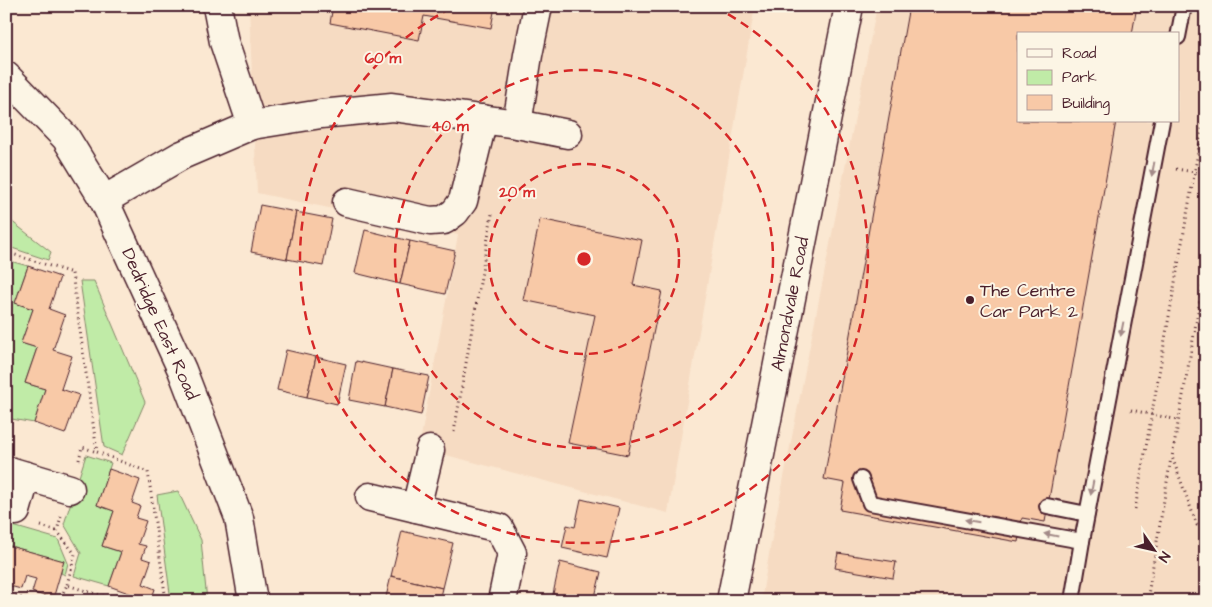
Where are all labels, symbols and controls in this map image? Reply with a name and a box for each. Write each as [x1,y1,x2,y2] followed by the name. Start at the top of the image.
[1017,32,1180,122] legend
[1062,43,1097,64] text: Road
[365,48,402,69] text: 60 m
[1062,67,1097,88] text: Park
[1062,93,1110,115] text: Building
[431,116,469,137] text: 40 m
[1148,162,1156,178] one-way arrow
[498,182,535,203] text: 20 m
[765,235,815,373] street label: Almondvale Road
[114,244,205,404] street label: Dedridge East Road
[575,250,593,268] centre of rings
[980,278,1079,324] place label: The Centre Car Park 2
[964,294,976,306] marker: The Centre Car Park 2
[1118,321,1126,337] one-way arrow
[1088,481,1096,496] one-way arrow
[964,516,980,524] one-way arrow
[1130,524,1180,574] north arrow
[1043,531,1059,539] one-way arrow
[1153,547,1175,566] text: N

